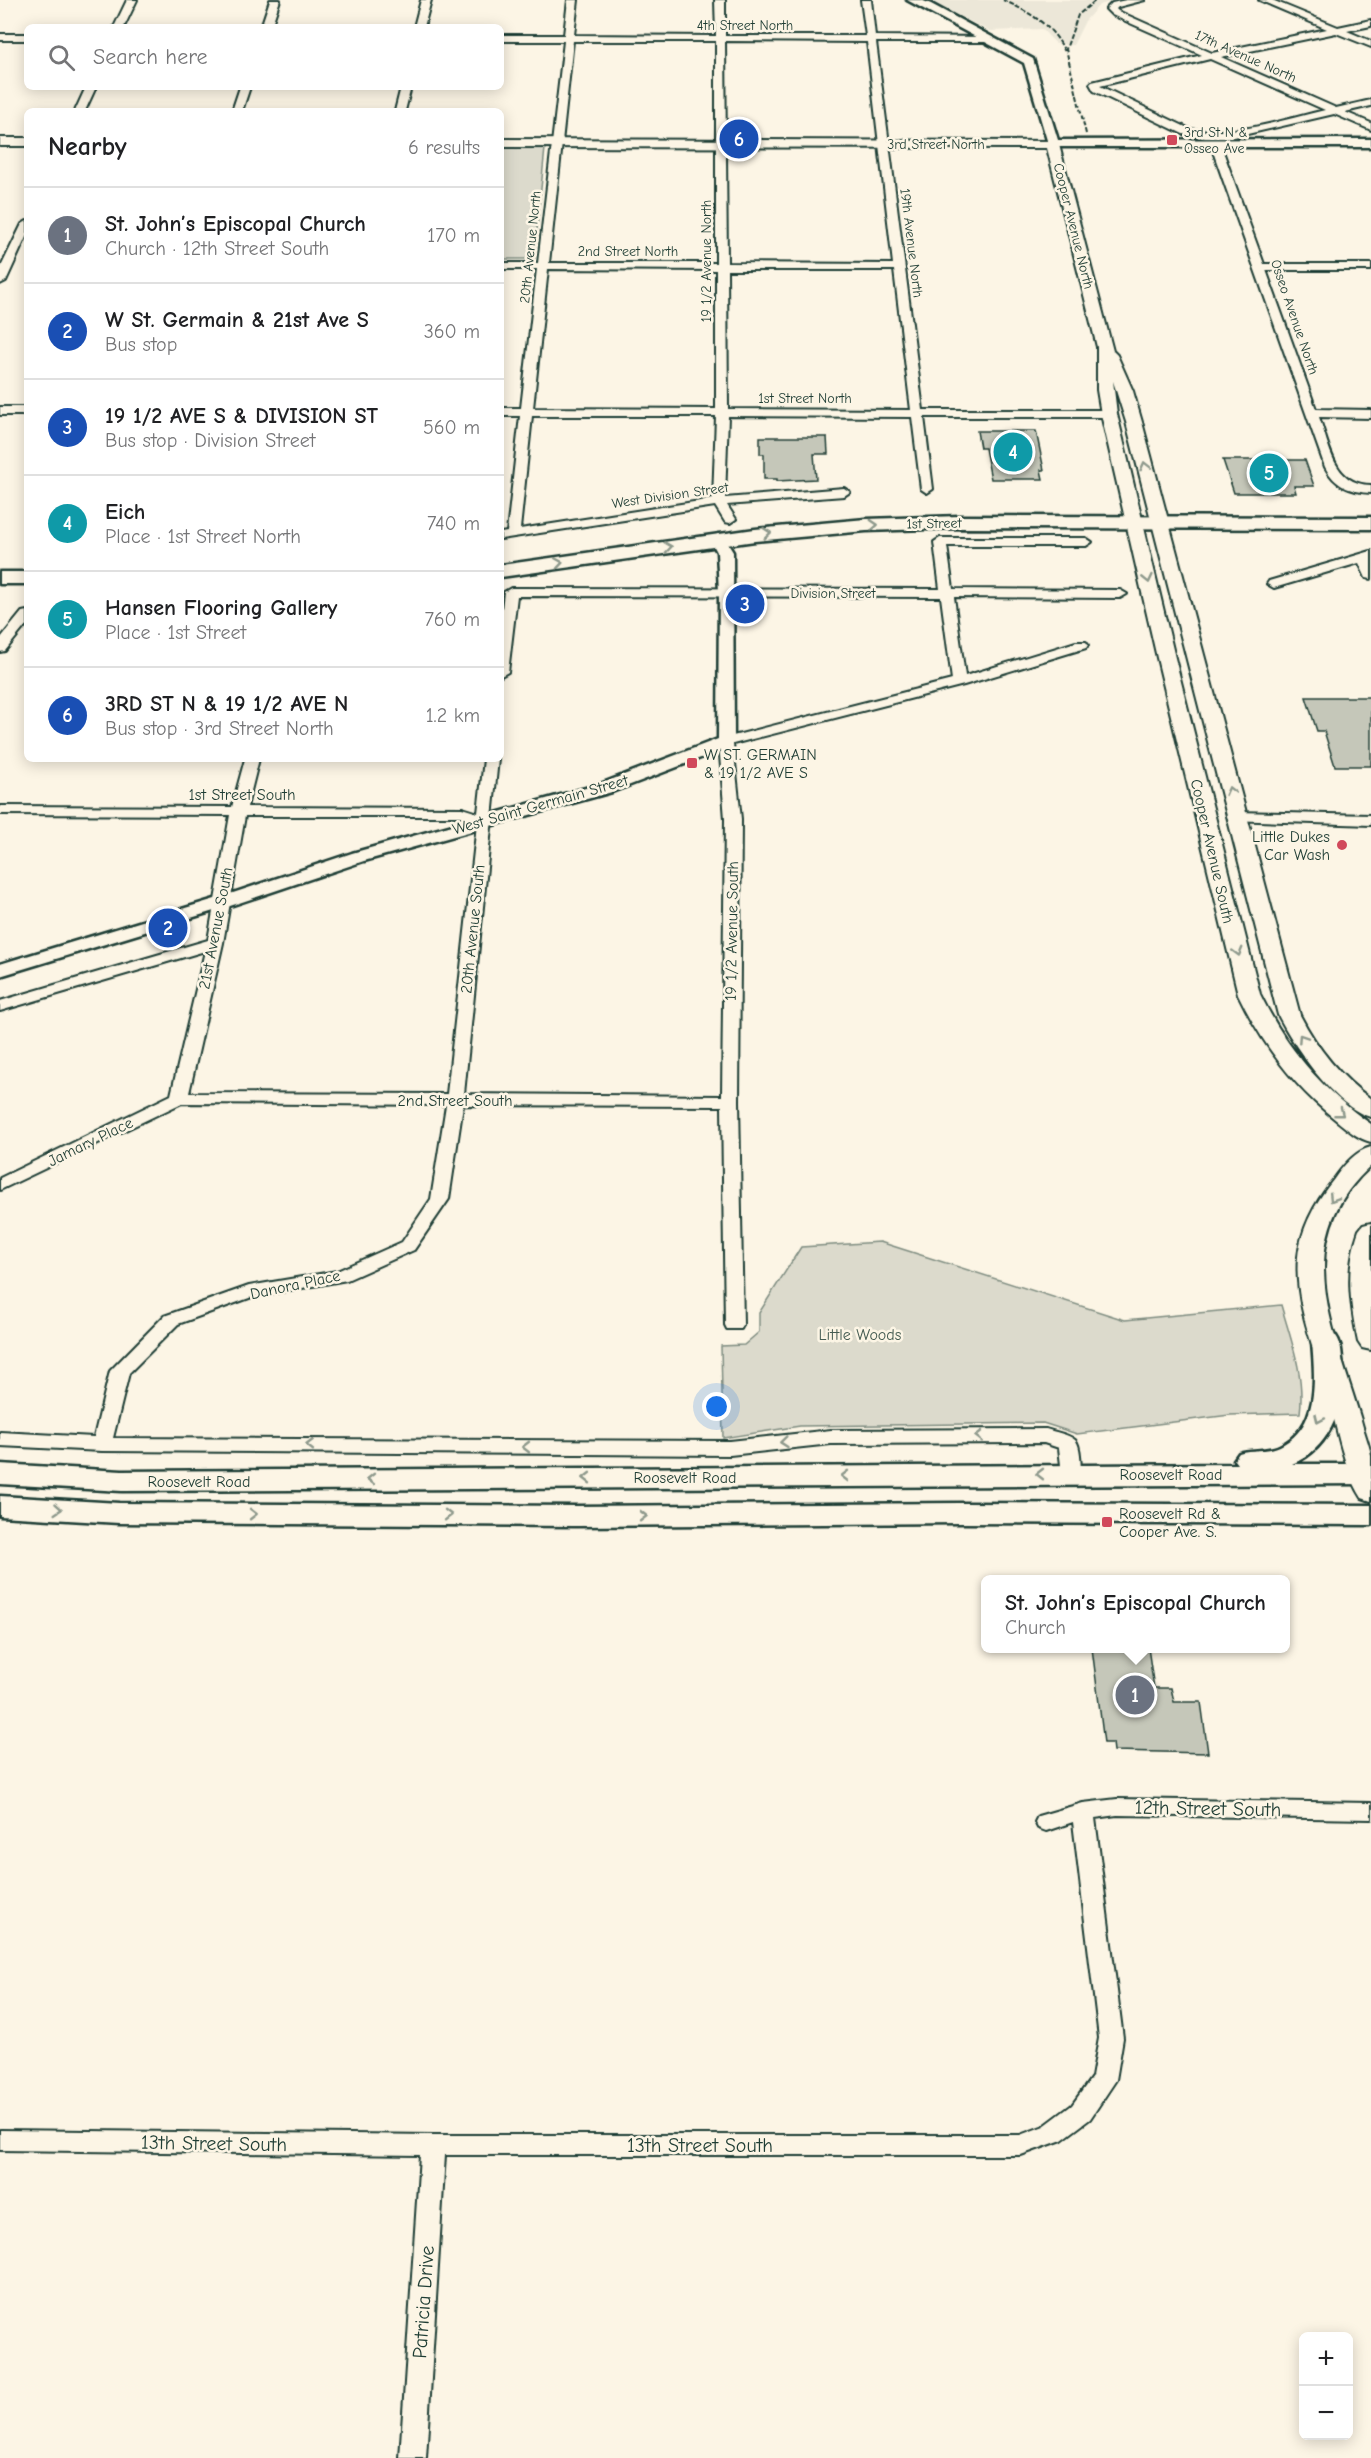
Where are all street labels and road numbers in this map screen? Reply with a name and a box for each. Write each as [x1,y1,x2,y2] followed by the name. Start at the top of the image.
[697,17,793,34] street label: 4th Street North
[1192,26,1299,86] street label: 17th Avenue North
[887,136,985,153] street label: 3rd Street North
[1050,161,1097,291] street label: Cooper Avenue North
[896,187,927,299] street label: 19th Avenue North
[516,190,545,304] street label: 20th Avenue North
[698,200,715,322] street label: 19 1/2 Avenue North
[578,243,678,260] street label: 2nd Street North
[1267,257,1322,377] street label: Osseo Avenue North
[758,390,852,407] street label: 1st Street North
[611,479,730,512] street label: West Division Street
[906,515,963,532] street label: 1st Street
[791,585,876,602] street label: Division Street
[450,771,631,839] street label: West Saint Germain Street
[1187,777,1237,925] street label: Cooper Avenue South
[189,786,295,804] street label: 1st Street South
[722,861,742,1001] street label: 19 1/2 Avenue South
[457,864,489,994] street label: 20th Avenue South
[195,866,237,991] street label: 21st Avenue South
[397,1092,513,1110] street label: 2nd Street South
[45,1114,136,1170] street label: Jamary Place
[248,1267,342,1303] street label: Danora Place
[1119,1466,1223,1484] street label: Roosevelt Road
[633,1469,737,1487] street label: Roosevelt Road
[147,1473,251,1491] street label: Roosevelt Road
[1135,1796,1281,1821] street label: 12th Street South
[141,2131,287,2156] street label: 13th Street South
[627,2134,773,2157] street label: 13th Street South
[408,2245,439,2359] street label: Patricia Drive

